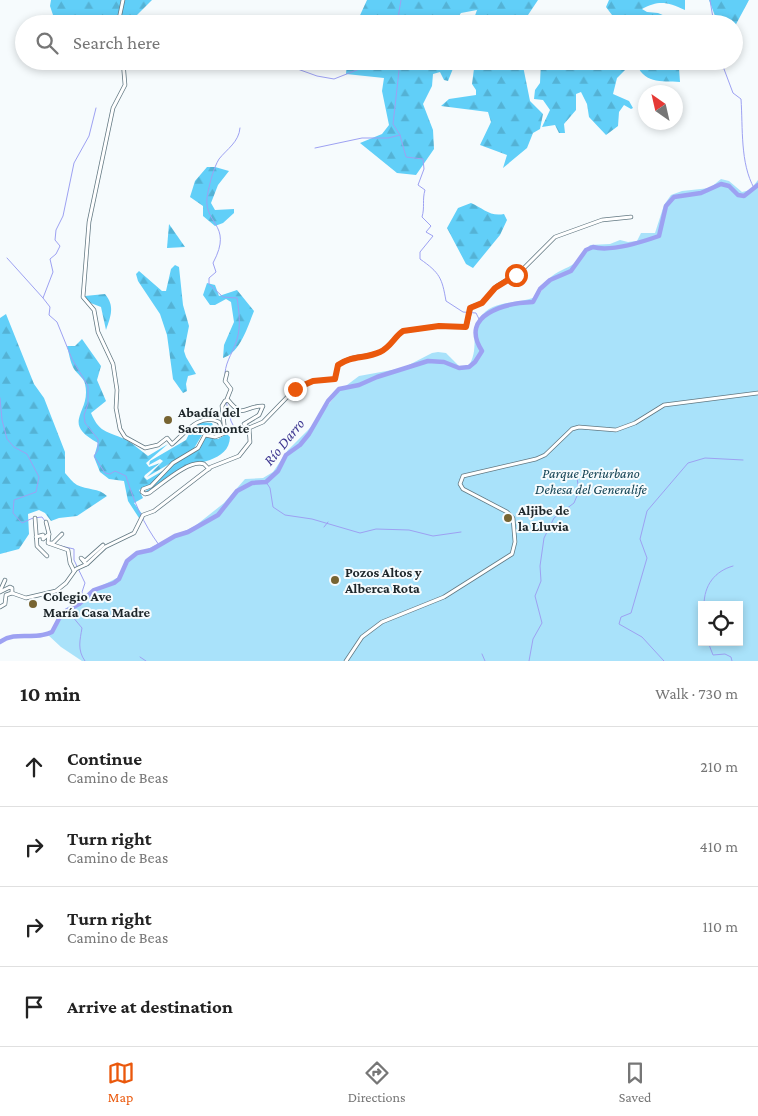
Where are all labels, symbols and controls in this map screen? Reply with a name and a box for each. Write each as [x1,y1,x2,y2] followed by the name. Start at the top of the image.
[15,15,743,70] search box
[33,29,61,57] icon: search
[73,32,160,53] text: Search here
[638,85,683,130] north arrow
[505,264,528,287] route start
[284,378,307,401] route end
[177,404,250,436] place label: Abadía del Sacromonte
[162,414,174,426] marker: Abadía del Sacromonte
[260,416,308,468] water label: Río Darro
[535,465,648,497] park label: Parque Periurbano Dehesa del Generalife
[517,502,570,534] place label: Aljibe de la Lluvia
[502,512,514,524] marker: Aljibe de la Lluvia
[344,564,422,596] place label: Pozos Altos y Alberca Rota
[329,574,341,586] marker: Pozos Altos y Alberca Rota
[43,588,151,620] place label: Colegio Ave María Casa Madre
[27,598,39,610] marker: Colegio Ave María Casa Madre
[698,601,743,646] map controls
[698,601,743,646] button: locate
[20,682,81,706] text: 10 min
[655,685,738,702] text: Walk · 730 m
[67,748,142,769] text: Continue
[20,753,48,781] icon: ahead
[700,758,738,775] text: 210 m
[67,769,168,786] text: Camino de Beas
[67,828,152,849] text: Turn right
[20,833,48,861] icon: right
[700,838,738,855] text: 410 m
[67,849,168,866] text: Camino de Beas
[67,908,152,929] text: Turn right
[20,913,48,941] icon: right
[702,918,738,935] text: 110 m
[67,929,168,946] text: Camino de Beas
[20,993,48,1021] icon: arrive
[67,996,233,1017] text: Arrive at destination
[107,1059,135,1105] tab: Map
[348,1059,406,1105] tab: Directions
[619,1059,651,1105] tab: Saved

